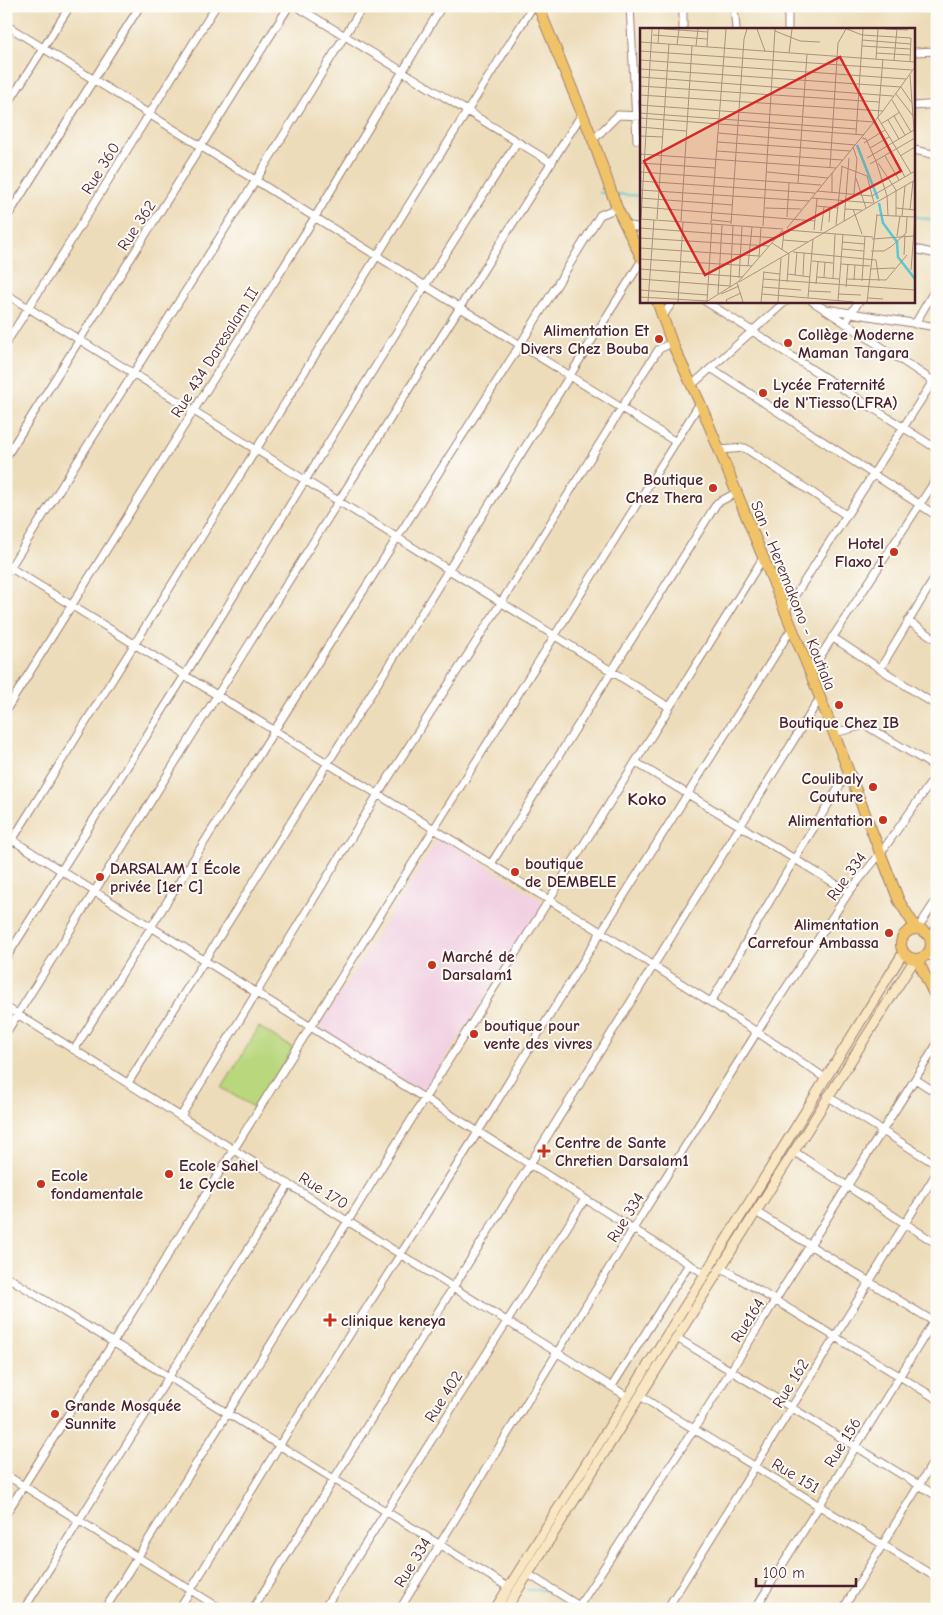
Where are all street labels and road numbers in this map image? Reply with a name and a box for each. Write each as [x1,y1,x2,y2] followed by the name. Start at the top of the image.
[78,139,124,198] street label: Rue 360
[114,197,160,254] street label: Rue 362
[167,284,262,421] street label: Rue 434 Daresalam II
[747,498,839,693] street label: San - Heremakono - Koutiala
[823,849,870,904] street label: Rue 334
[295,1169,351,1213] street label: Rue 170
[604,1189,648,1246] street label: Rue 334
[727,1295,768,1346] street label: Rue164
[769,1356,813,1411] street label: Rue 162
[421,1368,467,1425] street label: Rue 402
[821,1415,865,1471] street label: Rue 156
[768,1455,823,1497] street label: Rue 151
[391,1534,435,1591] street label: Rue 334

